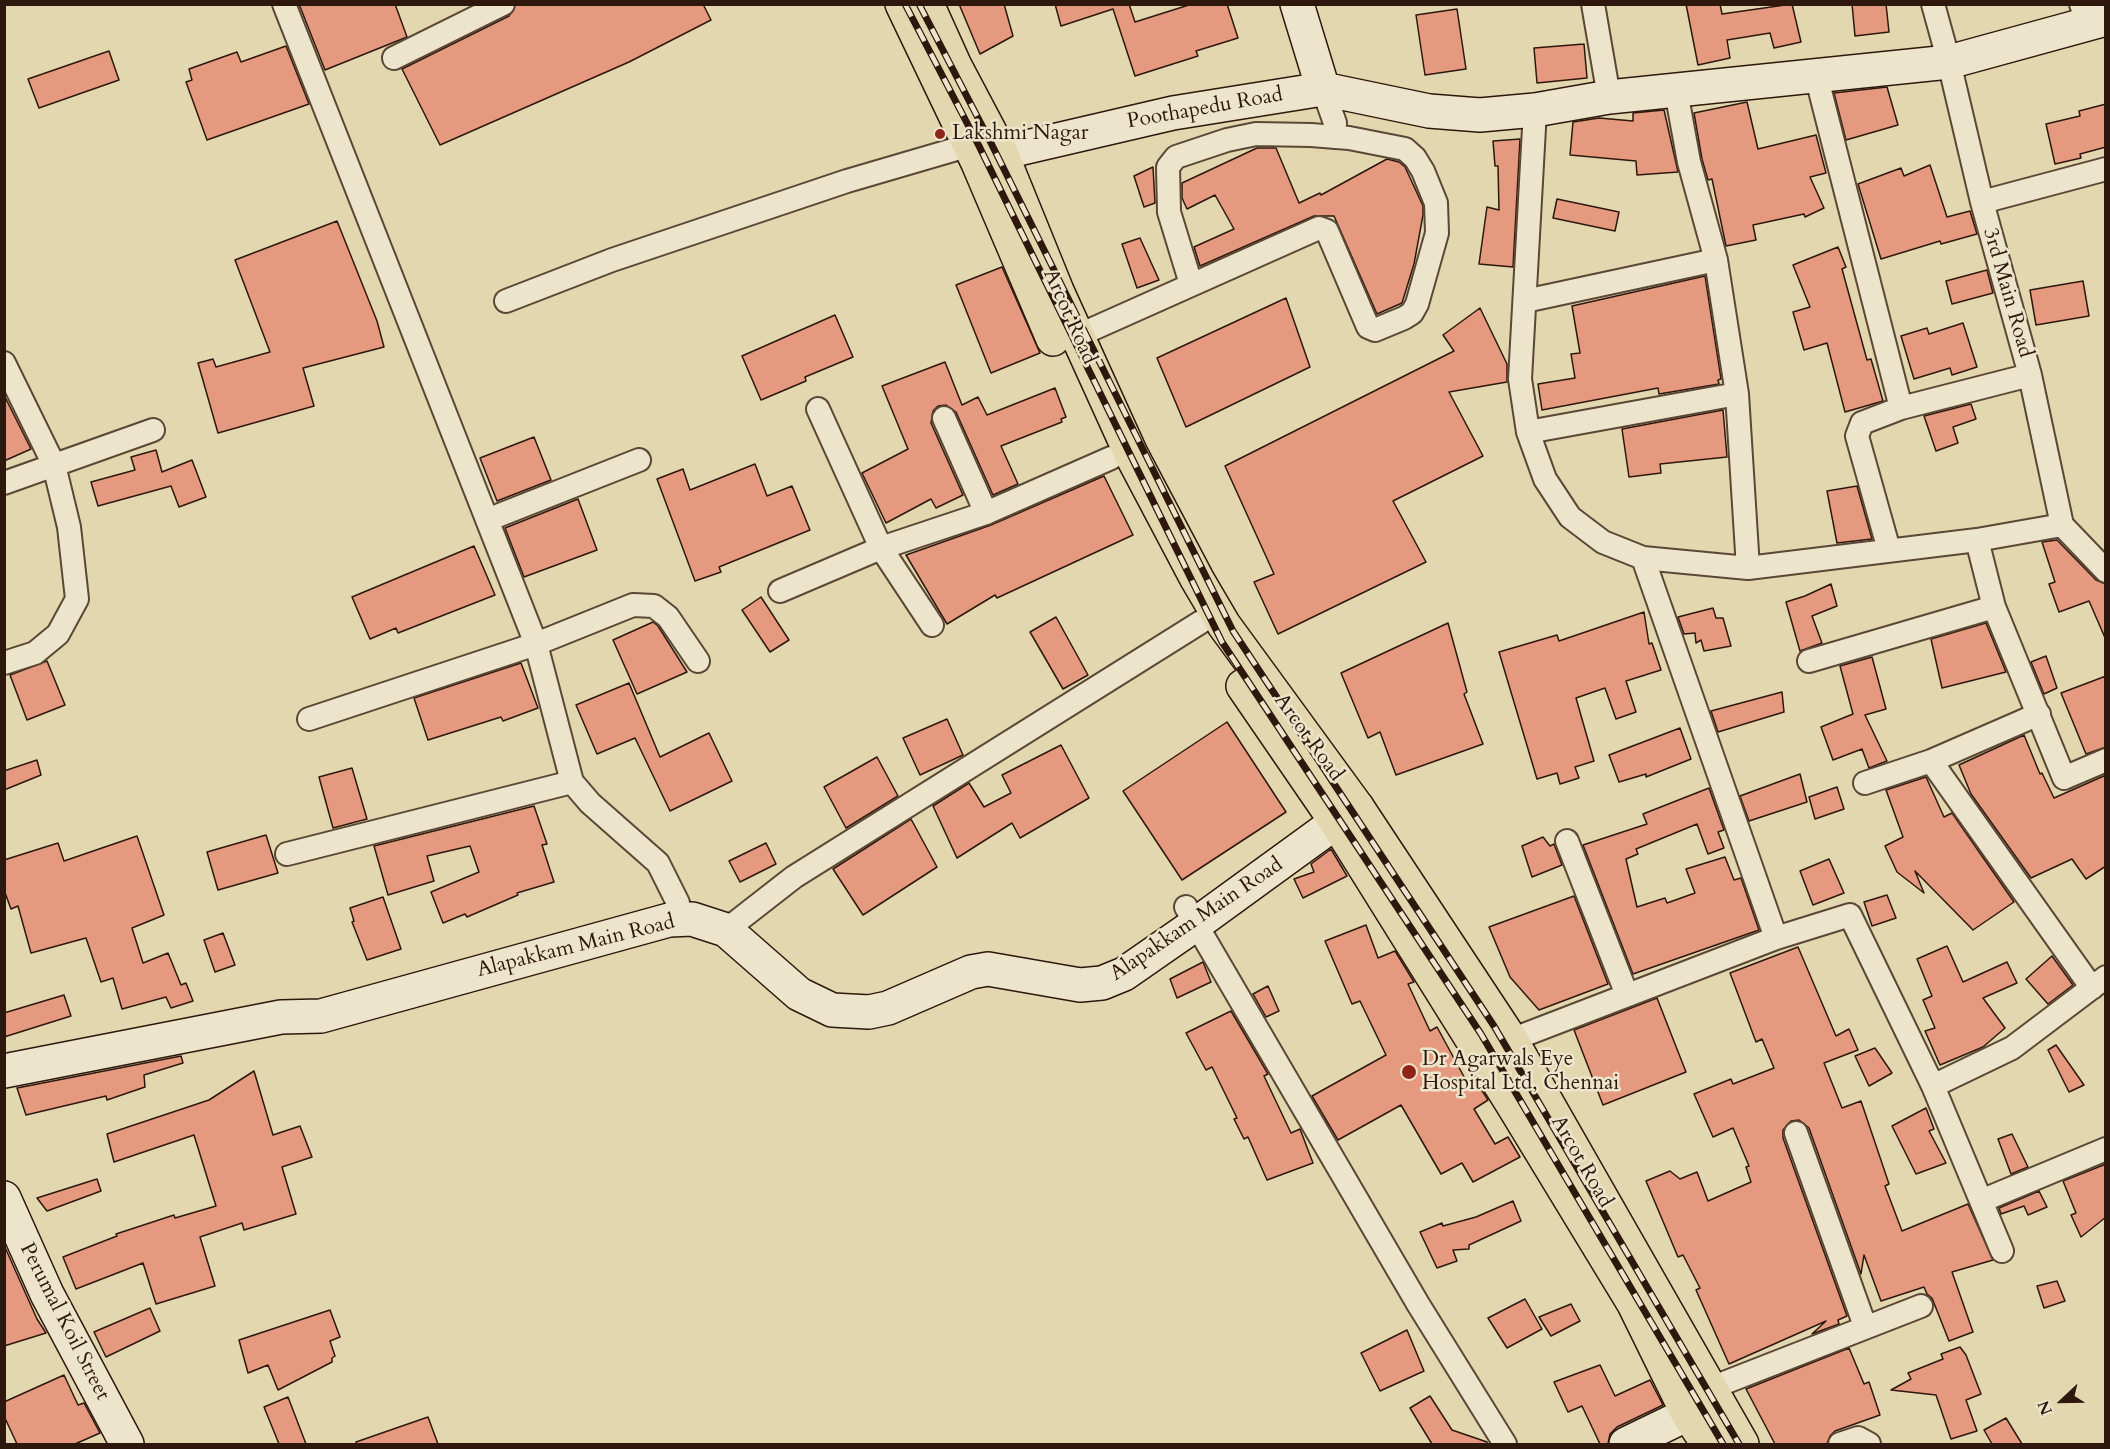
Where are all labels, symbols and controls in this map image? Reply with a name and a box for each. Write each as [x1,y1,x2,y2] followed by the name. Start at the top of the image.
[1125,83,1285,135] street label: Poothapedu Road
[952,121,1088,147] place label: Lakshmi Nagar
[933,127,947,141] marker: Lakshmi Nagar
[1976,225,2038,361] street label: 3rd Main Road
[1037,265,1101,369] street label: Arcot Road
[1268,689,1348,787] street label: Arcot Road
[1106,853,1288,987] street label: Alapakkam Main Road
[474,910,678,984] street label: Alapakkam Main Road
[1422,1047,1619,1097] place label: Dr Agarwals Eye Hospital Ltd, Chennai
[1400,1063,1418,1081] marker: Dr Agarwals Eye Hospital Ltd, Chennai
[1545,1112,1617,1212] street label: Arcot Road
[13,1239,115,1405] street label: Perumal Koil Street
[2032,1371,2092,1431] north arrow
[2033,1397,2058,1418] text: N

